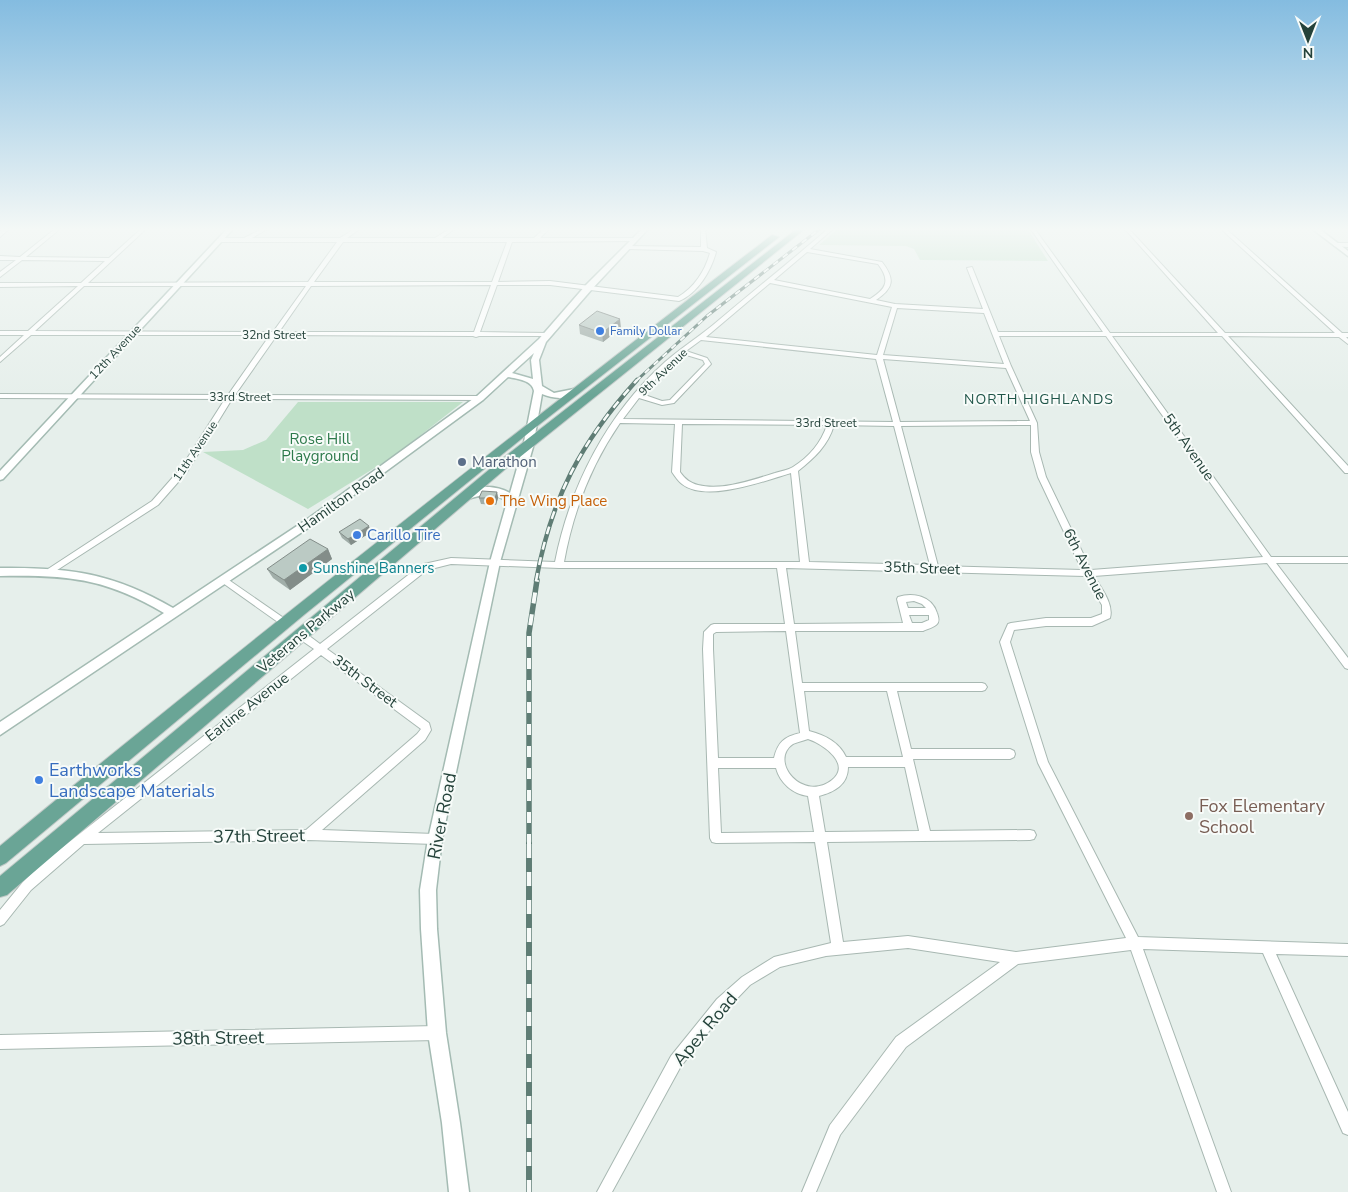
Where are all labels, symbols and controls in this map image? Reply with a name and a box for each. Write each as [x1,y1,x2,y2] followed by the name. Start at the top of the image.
[1283,15,1333,65] north arrow
[1303,43,1313,62] text: N
[86,321,144,383] street label: 12th Avenue
[610,323,682,339] place label: Family Dollar
[594,325,606,337] marker: Family Dollar
[242,327,307,343] street label: 32nd Street
[635,345,691,399] street label: 9th Avenue
[209,389,272,405] street label: 33rd Street
[964,390,1114,409] district label: NORTH HIGHLANDS
[1159,409,1219,485] street label: 5th Avenue
[795,415,858,431] street label: 33rd Street
[169,418,221,484] street label: 11th Avenue
[281,429,359,466] park label: Rose Hill Playground
[472,452,537,472] place label: Marathon
[456,456,468,468] marker: Marathon
[294,463,388,537] street label: Hamilton Road
[500,491,607,511] place label: The Wing Place
[484,495,496,507] marker: The Wing Place
[367,525,440,545] place label: Carillo Tire
[1058,525,1112,603] street label: 6th Avenue
[351,529,363,541] marker: Carillo Tire
[883,557,961,579] street label: 35th Street
[313,558,434,578] place label: Sunshine Banners
[297,562,309,574] marker: Sunshine Banners
[252,584,359,678] street label: Veterans Parkway
[328,650,402,712] street label: 35th Street
[201,668,293,746] street label: Earline Avenue
[49,758,215,803] place label: Earthworks Landscape Materials
[422,771,462,861] street label: River Road
[33,774,45,786] marker: Earthworks Landscape Materials
[1199,794,1326,839] place label: Fox Elementary School
[1183,810,1195,822] marker: Fox Elementary School
[213,823,306,849] street label: 37th Street
[667,987,743,1071] street label: Apex Road
[172,1025,265,1051] street label: 38th Street

